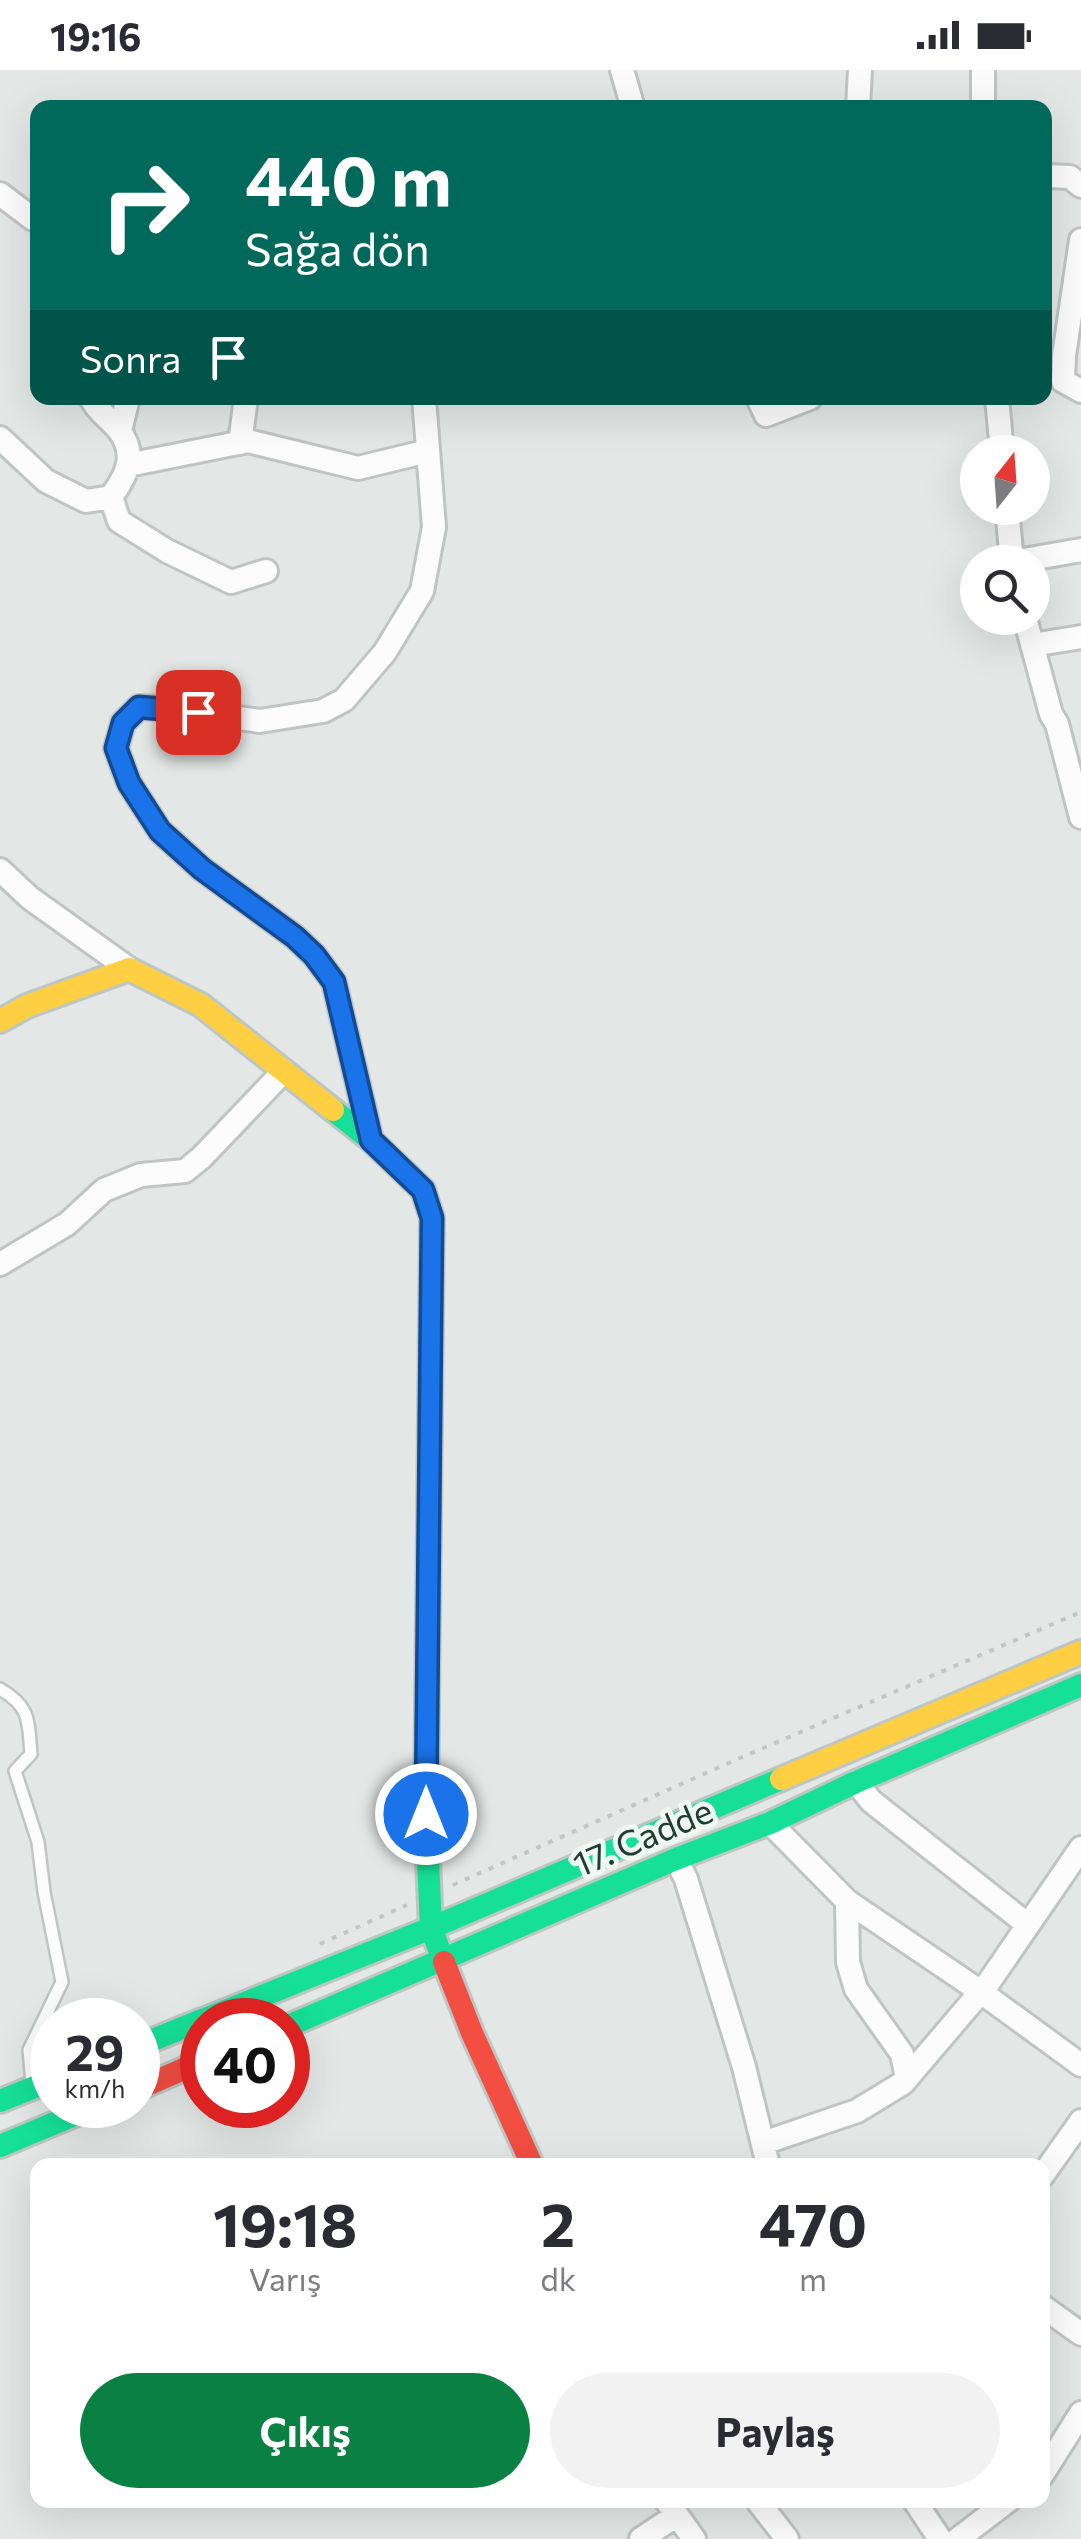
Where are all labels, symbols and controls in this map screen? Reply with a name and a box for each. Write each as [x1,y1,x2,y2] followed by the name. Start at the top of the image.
[50,12,141,59] text: 19:16
[245,135,452,220] text: 440 m
[80,140,210,270] icon: right
[245,220,430,275] text: Sağa dön
[201,330,256,385] icon: arrive
[80,334,181,381] text: Sonra
[960,435,1050,525] north arrow
[960,435,1050,635] map controls
[960,545,1050,635] button: search
[156,670,241,755] pin
[171,685,226,740] icon: arrive
[374,1762,478,1866] position arrow
[566,1787,718,1884] street label: 17. Cadde
[180,1998,310,2128] speed limit sign: 40
[65,2020,124,2081] text: 29
[65,2073,125,2103] text: km/h
[213,2186,357,2259] text: 19:18
[541,2186,575,2259] text: 2
[759,2186,867,2259] text: 470
[249,2258,321,2298] text: Varış
[540,2258,576,2298] text: dk
[799,2258,827,2298] text: m
[80,2373,530,2488] button: Çıkış
[550,2373,1000,2488] button: Paylaş

